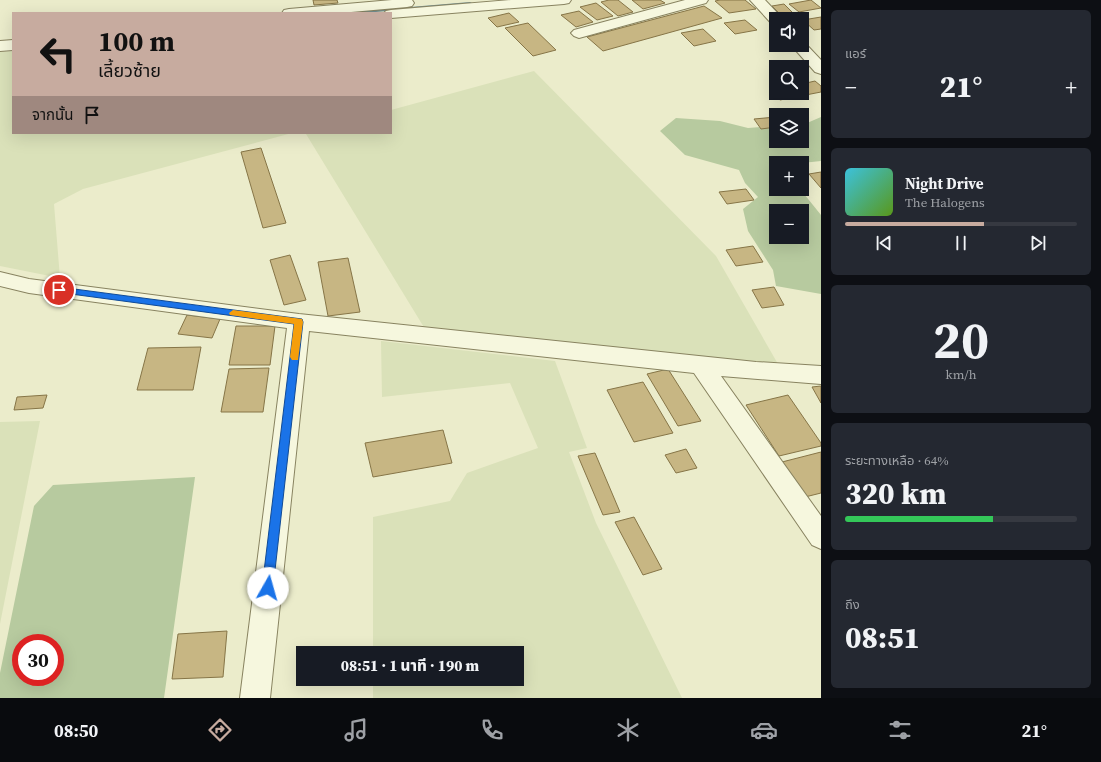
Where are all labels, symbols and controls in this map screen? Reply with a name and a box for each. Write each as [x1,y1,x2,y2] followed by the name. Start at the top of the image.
[769,12,809,244] map controls
[769,12,809,52] button: sound
[98,22,175,60] text: 100 m
[32,28,84,80] icon: left
[845,45,866,62] text: แอร์
[98,58,161,83] text: เลี้ยวซ้าย
[769,60,809,100] button: search
[940,66,982,107] text: 21°
[845,72,857,102] text: −
[1065,72,1077,102] text: +
[32,104,73,125] text: จากนั้น
[81,104,103,126] icon: arrive
[769,108,809,148] button: layers
[769,156,809,196] button: +
[905,173,984,194] text: Night Drive
[905,194,985,211] text: The Halogens
[769,204,809,244] button: −
[873,232,895,254] icon: previous
[950,232,972,254] icon: pause
[1027,232,1049,254] icon: next
[42,273,76,307] pin
[48,279,70,301] icon: arrive
[933,304,989,375] text: 20
[946,366,976,383] text: km/h
[845,452,949,469] text: ระยะทางเหลือ · 64%
[845,473,946,514] text: 320 km
[247,567,289,609] position arrow
[845,596,860,613] text: ถึง
[845,617,920,658] text: 08:51
[12,634,64,686] speed limit sign: 30
[341,655,479,676] text: 08:51 · 1 นาที · 190 m
[206,716,234,744] icon: directions
[342,716,370,744] icon: music
[478,716,506,744] icon: phone
[614,716,642,744] icon: climate
[750,716,778,744] icon: car
[886,716,914,744] icon: filters
[54,718,98,743] text: 08:50
[1022,718,1047,743] text: 21°

